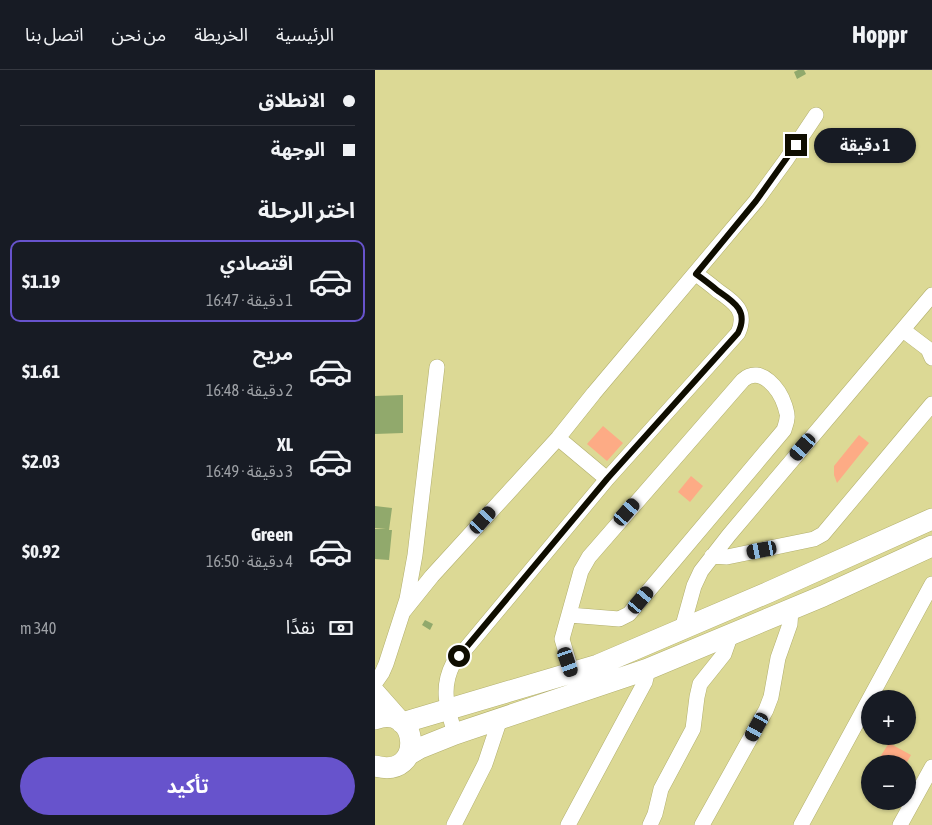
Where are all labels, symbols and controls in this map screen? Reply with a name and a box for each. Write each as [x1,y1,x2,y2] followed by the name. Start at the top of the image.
[852,21,907,48] text: Hoppr
[25,24,84,45] text: اتصل بنا
[112,24,166,45] text: من نحن
[194,24,248,45] text: الخريطة
[276,24,334,45] text: الرئيسية
[259,89,325,111] text: الانطلاق
[813,128,916,162] callout: 1 دقيقة
[785,134,807,156] route end
[840,136,890,154] text: 1 دقيقة
[271,138,325,160] text: الوجهة
[258,197,355,223] text: اختر الرحلة
[220,252,293,274] text: اقتصادي
[308,259,353,304] icon: car
[22,270,60,292] text: $1.19
[206,291,293,309] text: 1 دقيقة · 16:47
[253,342,293,364] text: مريح
[308,349,353,394] icon: car
[22,360,60,382] text: $1.61
[206,381,293,399] text: 2 دقيقة · 16:48
[787,431,818,463] car
[277,433,293,455] text: XL
[308,439,353,484] icon: car
[22,450,60,472] text: $2.03
[206,462,293,480] text: 3 دقيقة · 16:49
[611,496,642,528] car
[467,504,498,536] car
[251,523,293,545] text: Green
[308,529,353,574] icon: car
[22,540,60,562] text: $0.92
[745,540,778,560] car
[206,552,293,570] text: 4 دقيقة · 16:50
[625,584,656,616] car
[327,614,355,642] icon: cash
[286,616,315,638] text: نقدًا
[20,619,56,637] text: 340 m
[448,645,470,667] route start
[556,645,579,679] car
[861,690,916,810] map controls
[861,690,916,745] button: +
[743,710,770,744] car
[861,755,916,810] button: −
[20,757,355,815] button: تأكيد

